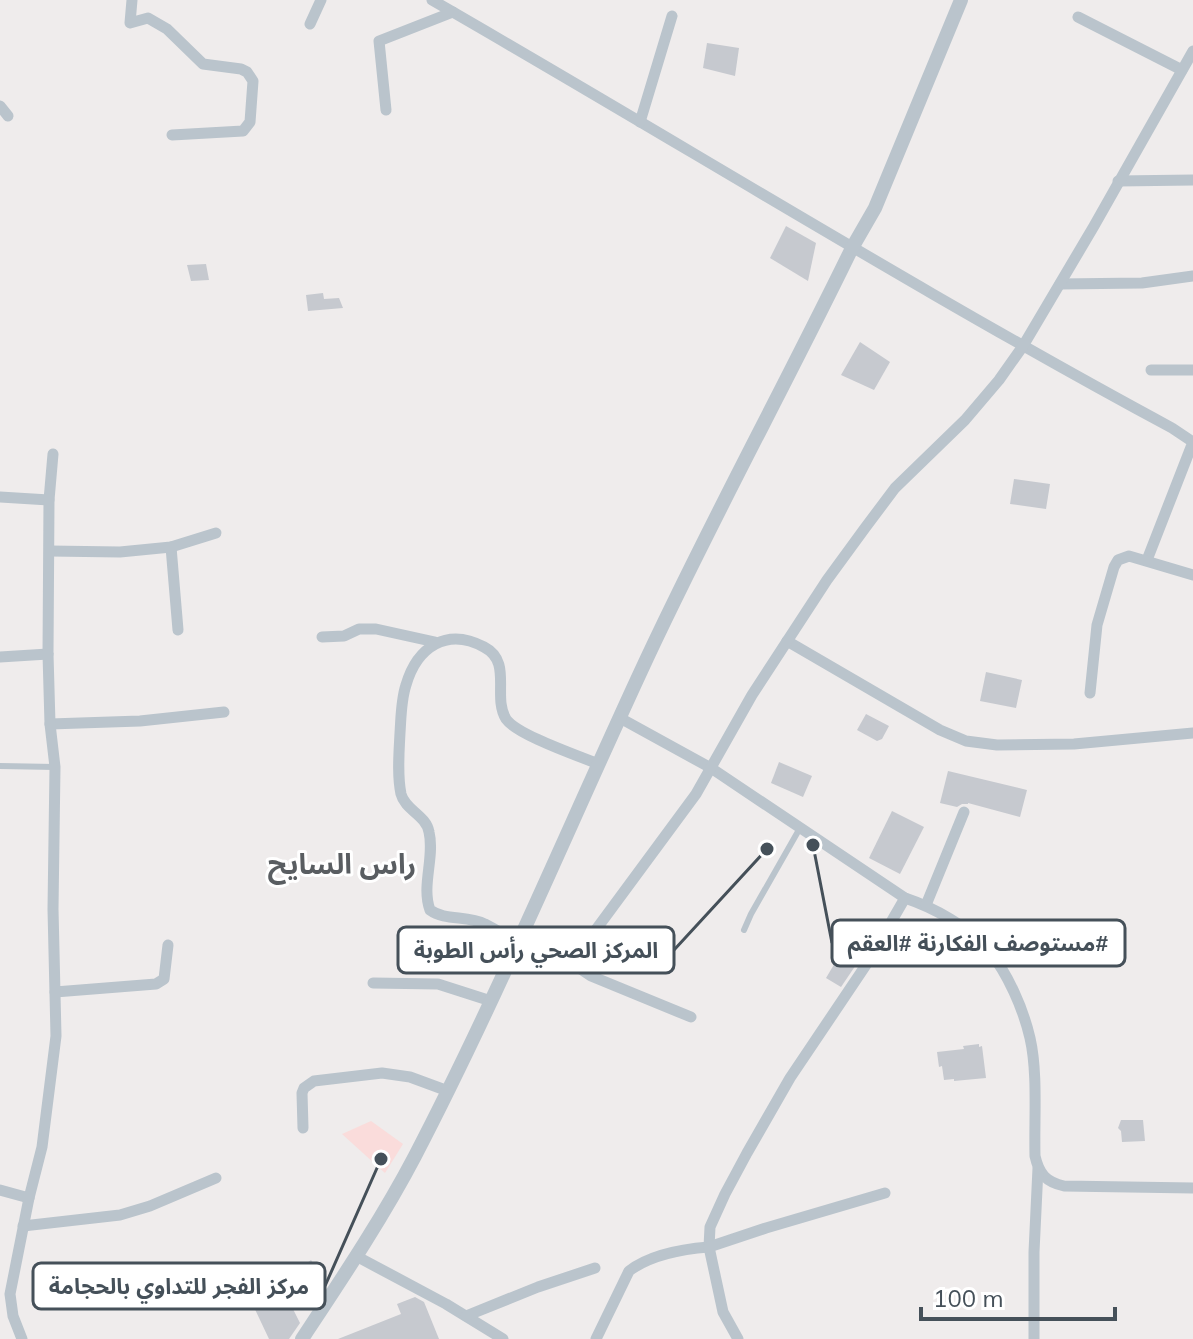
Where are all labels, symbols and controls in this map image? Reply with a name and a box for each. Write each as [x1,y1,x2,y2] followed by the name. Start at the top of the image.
[268,846,416,885] district label: راس السايح
[832,920,1125,966] callout: مستوصف الفكارنة #العقم#
[398,927,674,973] callout: المركز الصحي رأس الطوبة
[848,929,1108,960] text: مستوصف الفكارنة #العقم#
[414,936,658,968] text: المركز الصحي رأس الطوبة
[33,1263,325,1309] callout: مركز الفجر للتداوي بالحجامة
[921,1271,1115,1321] scale bar
[49,1272,309,1304] text: مركز الفجر للتداوي بالحجامة
[933,1283,1004,1313] text: 100 m

